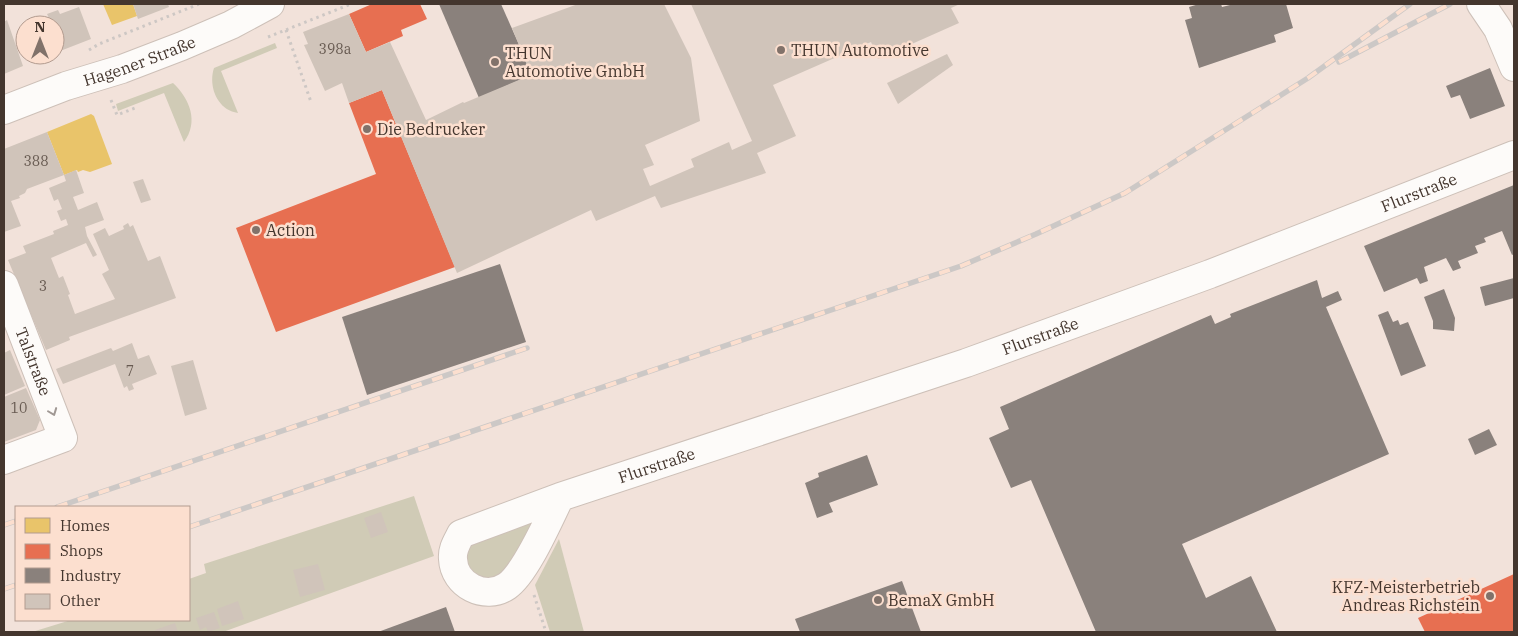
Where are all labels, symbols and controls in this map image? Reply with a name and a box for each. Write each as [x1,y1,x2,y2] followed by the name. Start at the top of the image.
[15,15,65,65] north arrow
[34,18,46,36] text: N
[81,31,198,90] street label: Hagener Straße
[319,40,352,58] house number: 398a
[791,40,929,60] place label: THUN Automotive
[505,43,645,81] place label: THUN Automotive GmbH
[775,44,787,56] marker: THUN Automotive
[489,56,501,68] marker: THUN Automotive GmbH
[377,119,485,139] place label: Die Bedrucker
[361,123,373,135] marker: Die Bedrucker
[23,152,49,170] house number: 388
[1378,168,1460,216] street label: Flurstraße
[266,220,315,240] place label: Action
[250,224,262,236] marker: Action
[39,277,47,295] house number: 3
[999,313,1081,359] street label: Flurstraße
[11,325,56,398] street label: Talstraße
[126,362,134,380] house number: 7
[11,399,27,417] house number: 10
[46,407,57,416] one-way arrow
[615,443,697,487] street label: Flurstraße
[15,506,190,621] legend
[60,516,110,535] text: Homes
[60,541,103,560] text: Shops
[60,566,121,585] text: Industry
[1332,577,1480,615] place label: KFZ-Meisterbetrieb Andreas Richstein
[888,590,995,610] place label: BemaX GmbH
[1484,590,1496,602] marker: KFZ-Meisterbetrieb Andreas Richstein
[60,591,100,610] text: Other
[872,594,884,606] marker: BemaX GmbH

